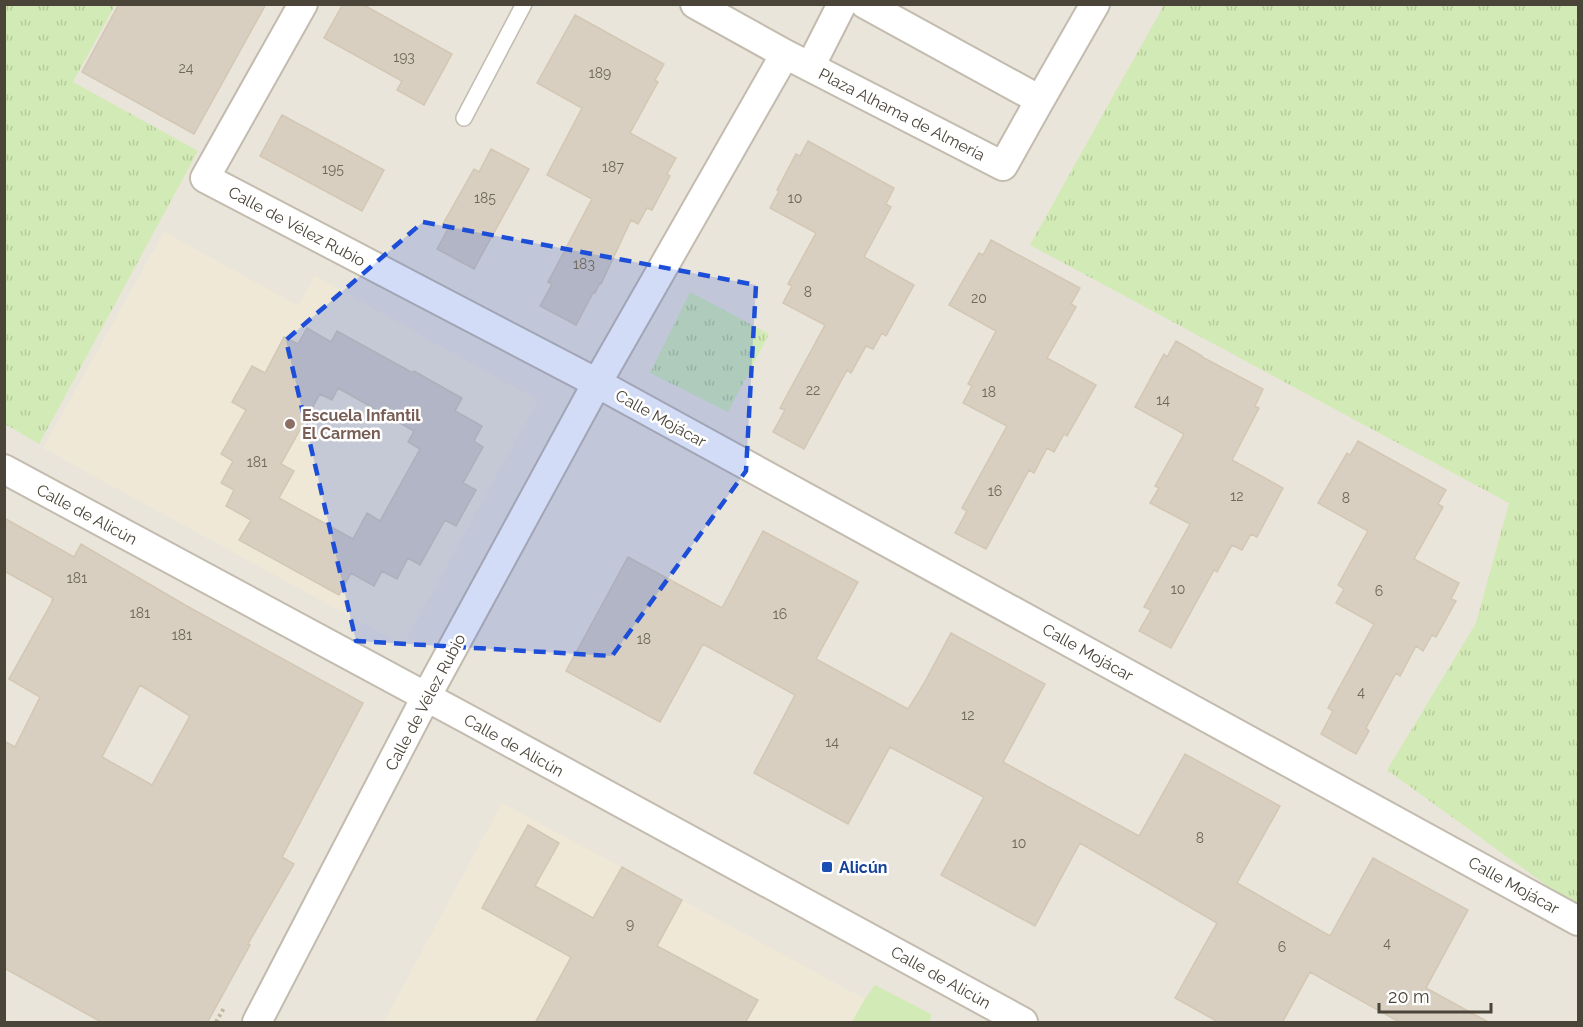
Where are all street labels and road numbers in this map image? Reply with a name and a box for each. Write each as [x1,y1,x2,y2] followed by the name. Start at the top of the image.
[816,64,988,165] street label: Plaza Alhama de Almería
[225,182,368,271] street label: Calle de Vélez Rubio
[612,386,710,451] street label: Calle Mojácar
[33,480,140,549] street label: Calle de Alicún
[1039,620,1137,685] street label: Calle Mojácar
[381,631,470,774] street label: Calle de Vélez Rubio
[461,710,567,781] street label: Calle de Alicún
[1465,853,1563,918] street label: Calle Mojácar
[888,942,994,1013] street label: Calle de Alicún

